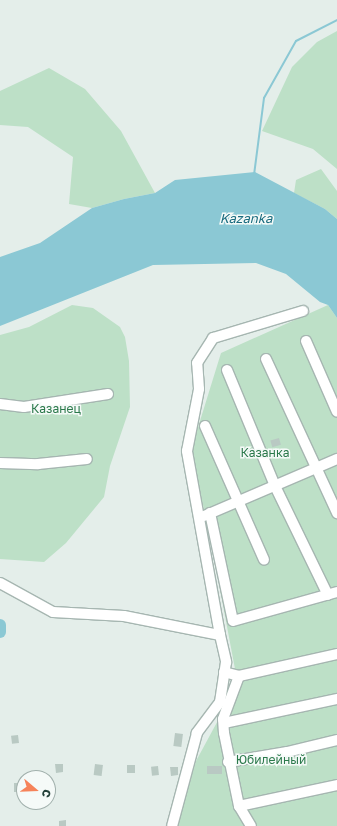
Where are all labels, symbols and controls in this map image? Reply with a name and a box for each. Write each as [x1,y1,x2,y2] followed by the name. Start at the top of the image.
[220,210,272,226] water label: Kazanka
[31,402,81,416] park label: Казанец
[240,446,290,460] park label: Казанка
[236,753,306,767] park label: Юбилейный
[16,770,56,810] north arrow
[39,788,54,800] text: С

